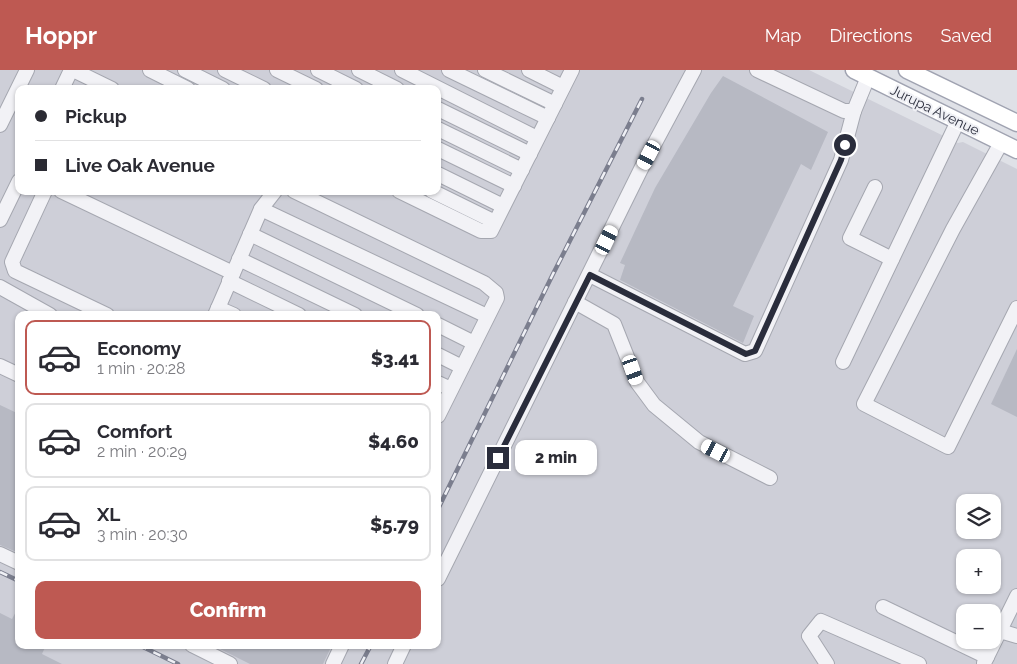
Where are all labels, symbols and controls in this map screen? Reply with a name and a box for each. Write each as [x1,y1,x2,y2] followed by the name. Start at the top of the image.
[25,21,97,50] text: Hoppr
[765,25,801,46] text: Map
[829,25,913,46] text: Directions
[941,25,992,46] text: Saved
[888,82,982,138] street label: Jurupa Avenue
[65,105,127,127] text: Pickup
[834,134,856,156] route start
[635,138,662,172] car
[65,154,215,176] text: Live Oak Avenue
[593,223,620,257] car
[37,335,82,380] icon: car
[97,337,181,359] text: Economy
[371,347,419,369] text: $3.41
[621,353,644,387] car
[97,359,186,378] text: 1 min · 20:28
[37,418,82,463] icon: car
[97,420,172,442] text: Comfort
[368,430,419,452] text: $4.60
[699,438,732,464] car
[516,440,598,476] callout: 2 min
[97,442,187,461] text: 2 min · 20:29
[487,447,509,469] route end
[535,448,577,467] text: 2 min
[956,494,1001,649] map controls
[956,494,1001,539] button: layers
[37,501,82,546] icon: car
[97,503,120,525] text: XL
[370,513,419,535] text: $5.79
[97,525,188,544] text: 3 min · 20:30
[956,549,1001,594] button: +
[35,581,421,639] button: Confirm
[956,604,1001,649] button: −

